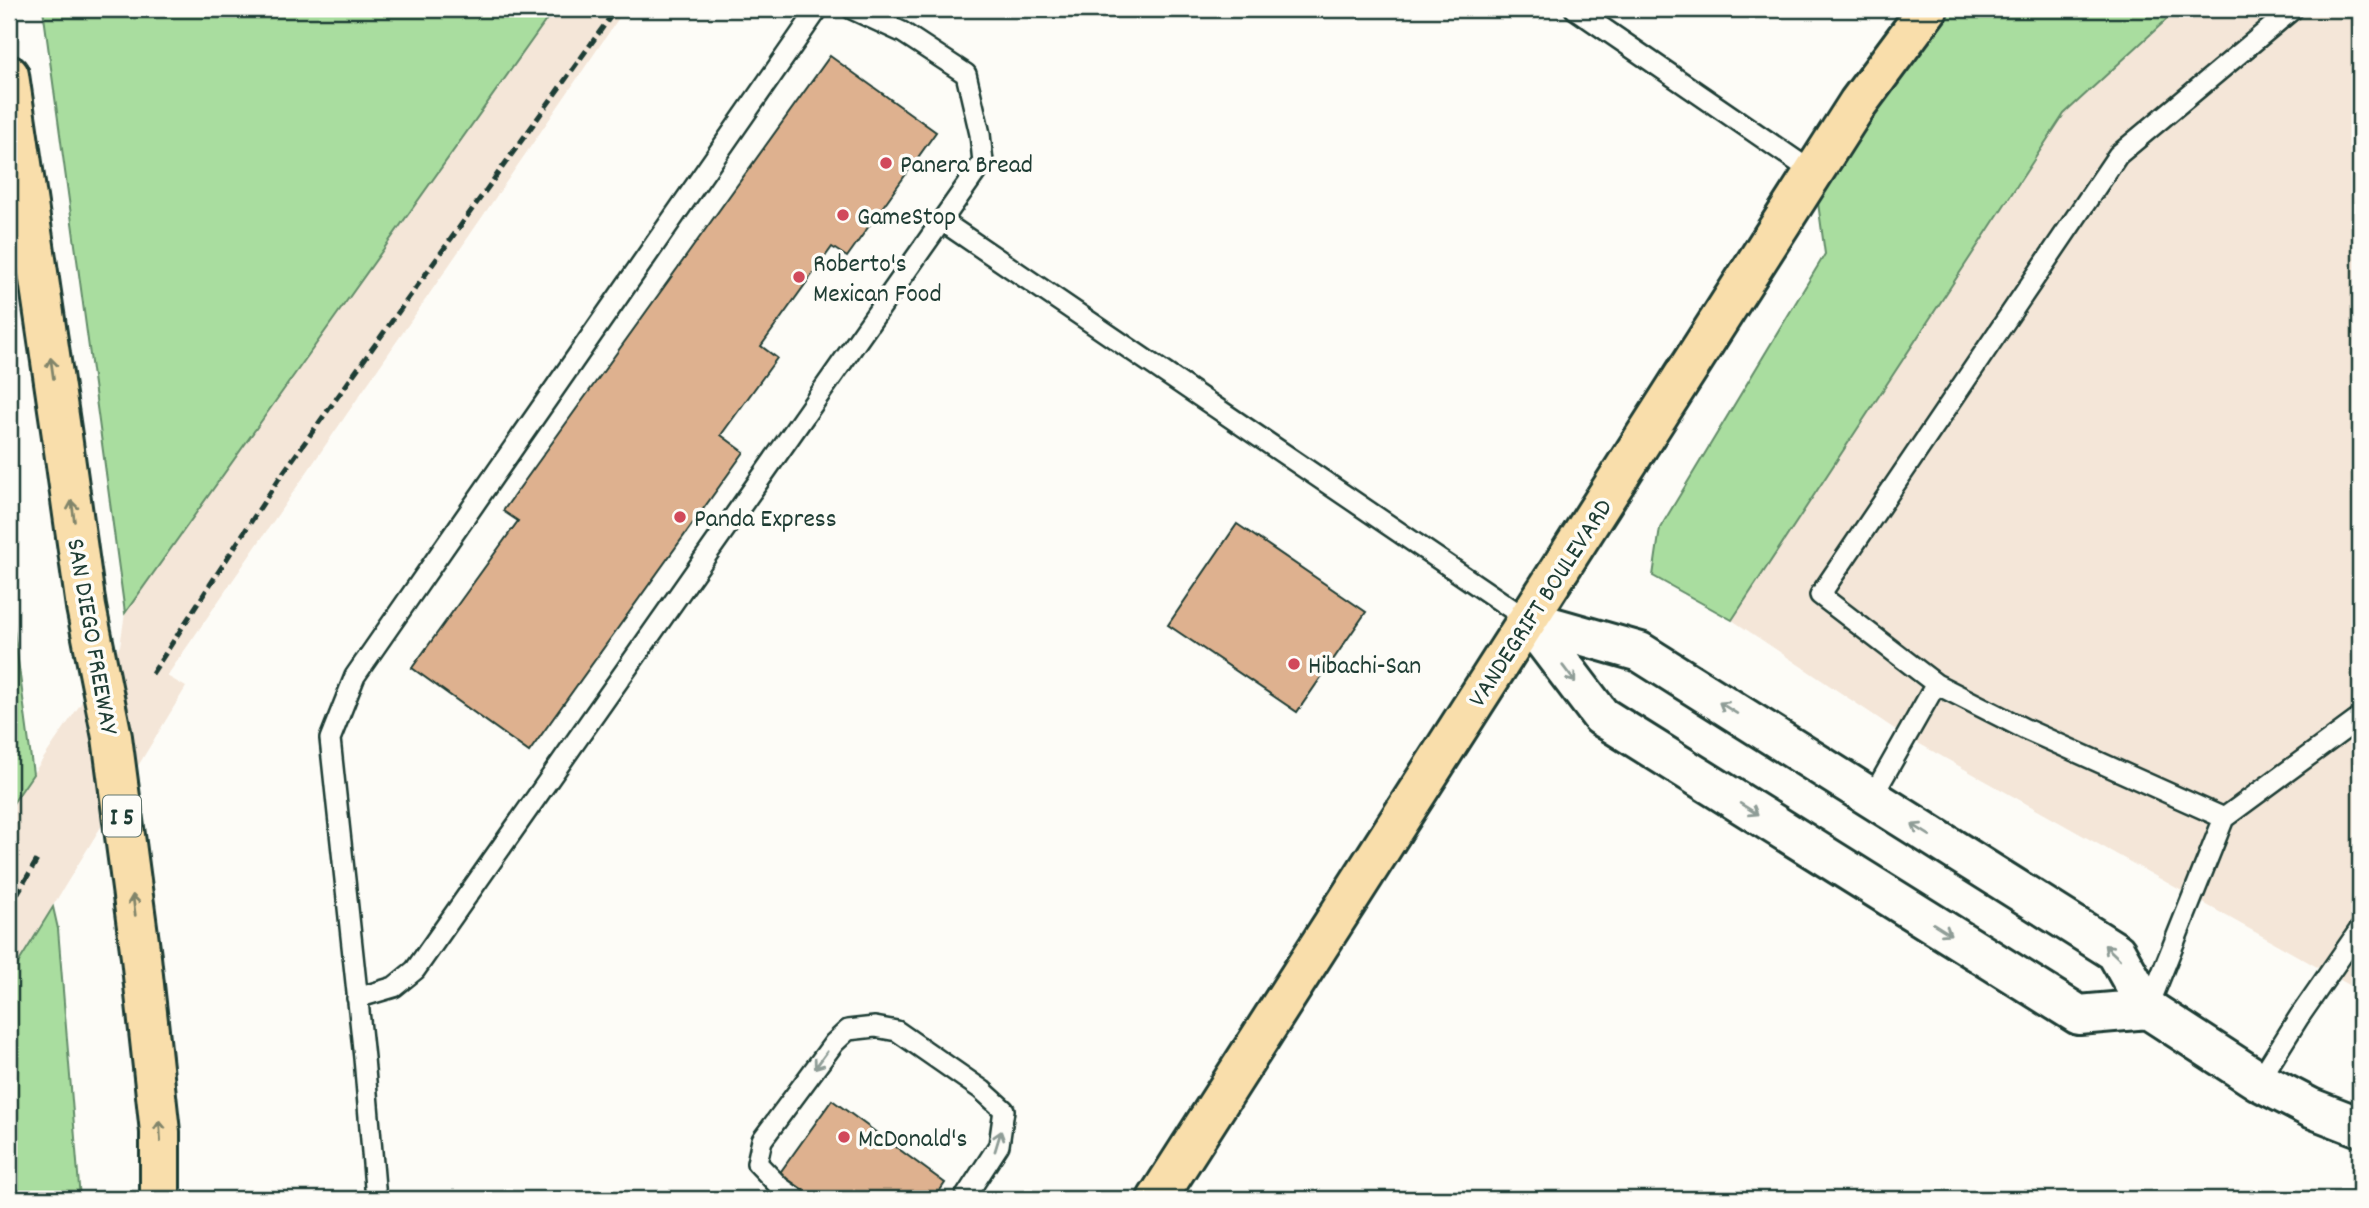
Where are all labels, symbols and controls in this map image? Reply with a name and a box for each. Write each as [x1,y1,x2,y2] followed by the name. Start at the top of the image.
[900,148,1033,185] place label: Panera Bread
[878,155,894,171] marker: Panera Bread
[857,200,956,237] place label: GameStop
[835,207,851,223] marker: GameStop
[813,247,942,314] place label: Roberto's Mexican Food
[791,269,807,285] marker: Roberto's Mexican Food
[45,357,58,380] one-way arrow
[1461,493,1623,715] street label: VANDEGRIFT BOULEVARD
[66,500,79,523] one-way arrow
[694,502,837,539] place label: Panda Express
[672,509,688,525] marker: Panda Express
[55,536,126,739] street label: SAN DIEGO FREEWAY
[1308,649,1421,686] place label: Hibachi-San
[1286,656,1302,672] marker: Hibachi-San
[1562,665,1577,683] one-way arrow
[1719,701,1739,715] one-way arrow
[103,796,141,836] road number: I 5
[1739,802,1759,816] one-way arrow
[1911,822,1931,836] one-way arrow
[128,894,141,917] one-way arrow
[1932,923,1952,937] one-way arrow
[2103,944,2121,960] one-way arrow
[814,1050,828,1069] one-way arrow
[153,1120,166,1143] one-way arrow
[858,1122,967,1159] place label: McDonald's
[836,1129,852,1145] marker: McDonald's
[992,1130,1005,1152] one-way arrow

